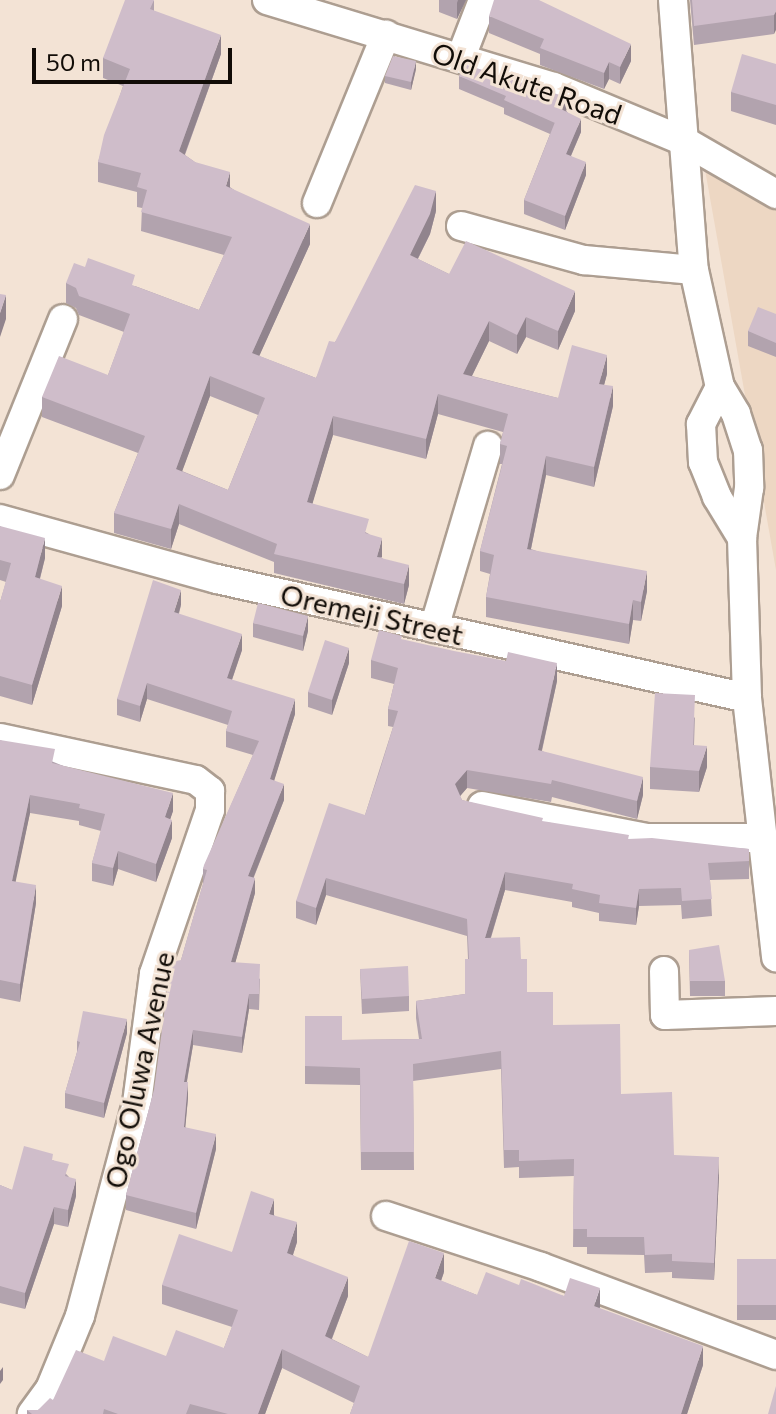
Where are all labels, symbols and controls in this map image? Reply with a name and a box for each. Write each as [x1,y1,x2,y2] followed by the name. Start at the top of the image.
[36,32,236,82] scale bar
[428,35,626,131] street label: Old Akute Road
[46,47,101,76] text: 50 m
[277,577,467,651] street label: Oremeji Street
[98,949,180,1191] street label: Ogo Oluwa Avenue

